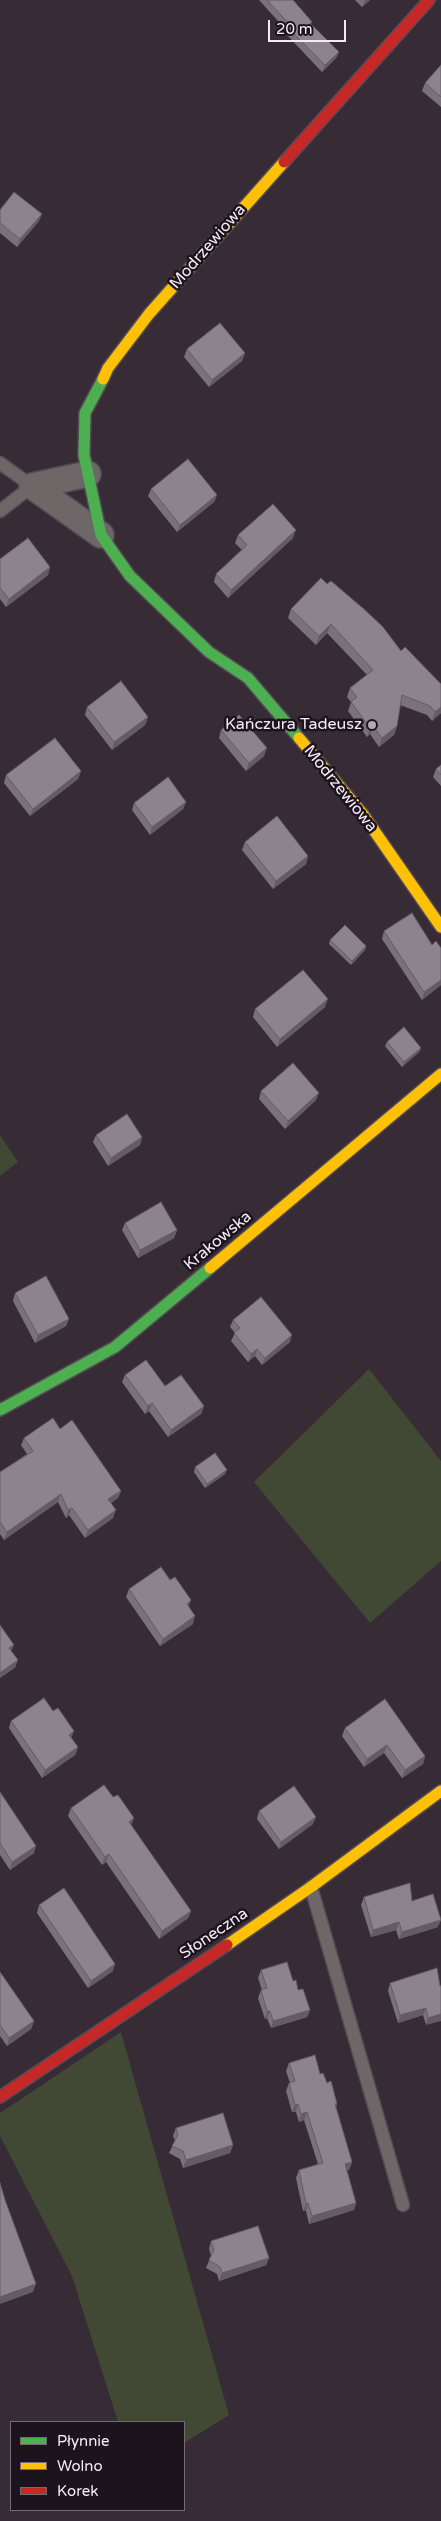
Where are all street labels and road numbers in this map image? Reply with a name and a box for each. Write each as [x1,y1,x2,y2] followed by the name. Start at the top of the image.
[166,201,250,293] street label: Modrzewiowa
[299,742,381,836] street label: Modrzewiowa
[180,1207,256,1275] street label: Krakowska
[176,1904,252,1964] street label: Słoneczna

